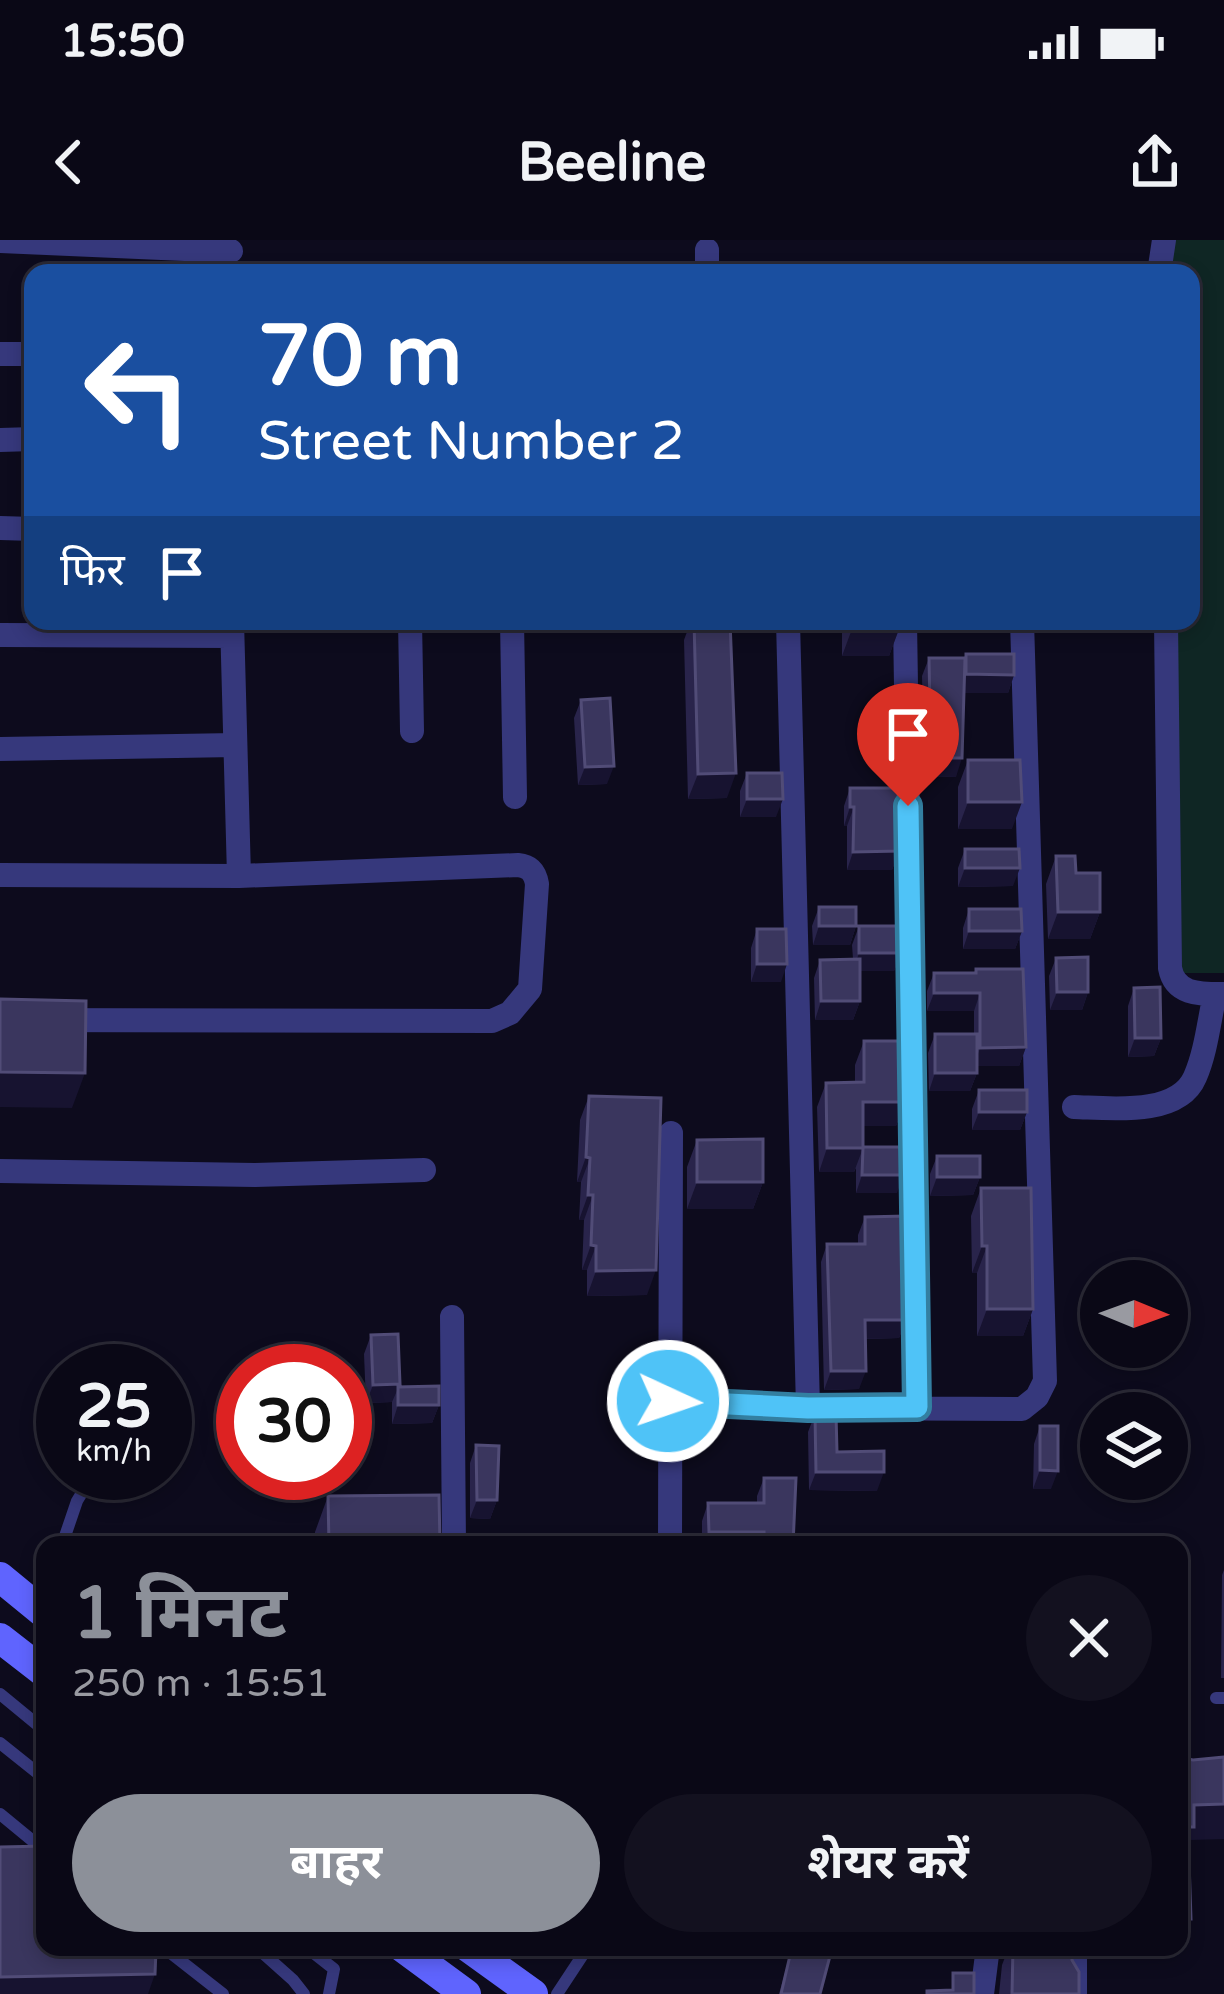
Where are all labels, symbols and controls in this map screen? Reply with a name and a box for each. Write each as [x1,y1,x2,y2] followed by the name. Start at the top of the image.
[60,15,185,69] text: 15:50
[36,129,102,195] icon: back
[1122,129,1188,195] icon: share
[518,130,706,195] text: Beeline
[258,307,462,408] text: 70 m
[60,312,216,468] icon: left
[258,409,685,474] text: Street Number 2
[149,540,215,606] icon: arrive
[60,544,125,598] text: फिर
[857,683,959,806] pin
[875,701,941,767] icon: arrive
[1080,1260,1188,1368] north arrow
[1080,1260,1188,1500] map controls
[605,1338,731,1464] position arrow
[216,1344,372,1500] speed limit sign: 30
[76,1371,152,1443] text: 25
[1080,1392,1188,1500] button: layers
[76,1433,152,1470] text: km/h
[72,1571,287,1658] text: 1 मिनट
[1026,1575,1152,1701] button: close
[72,1660,330,1707] text: 250 m · 15:51
[72,1794,600,1932] button: बाहर
[624,1794,1152,1932] button: शेयर करें

